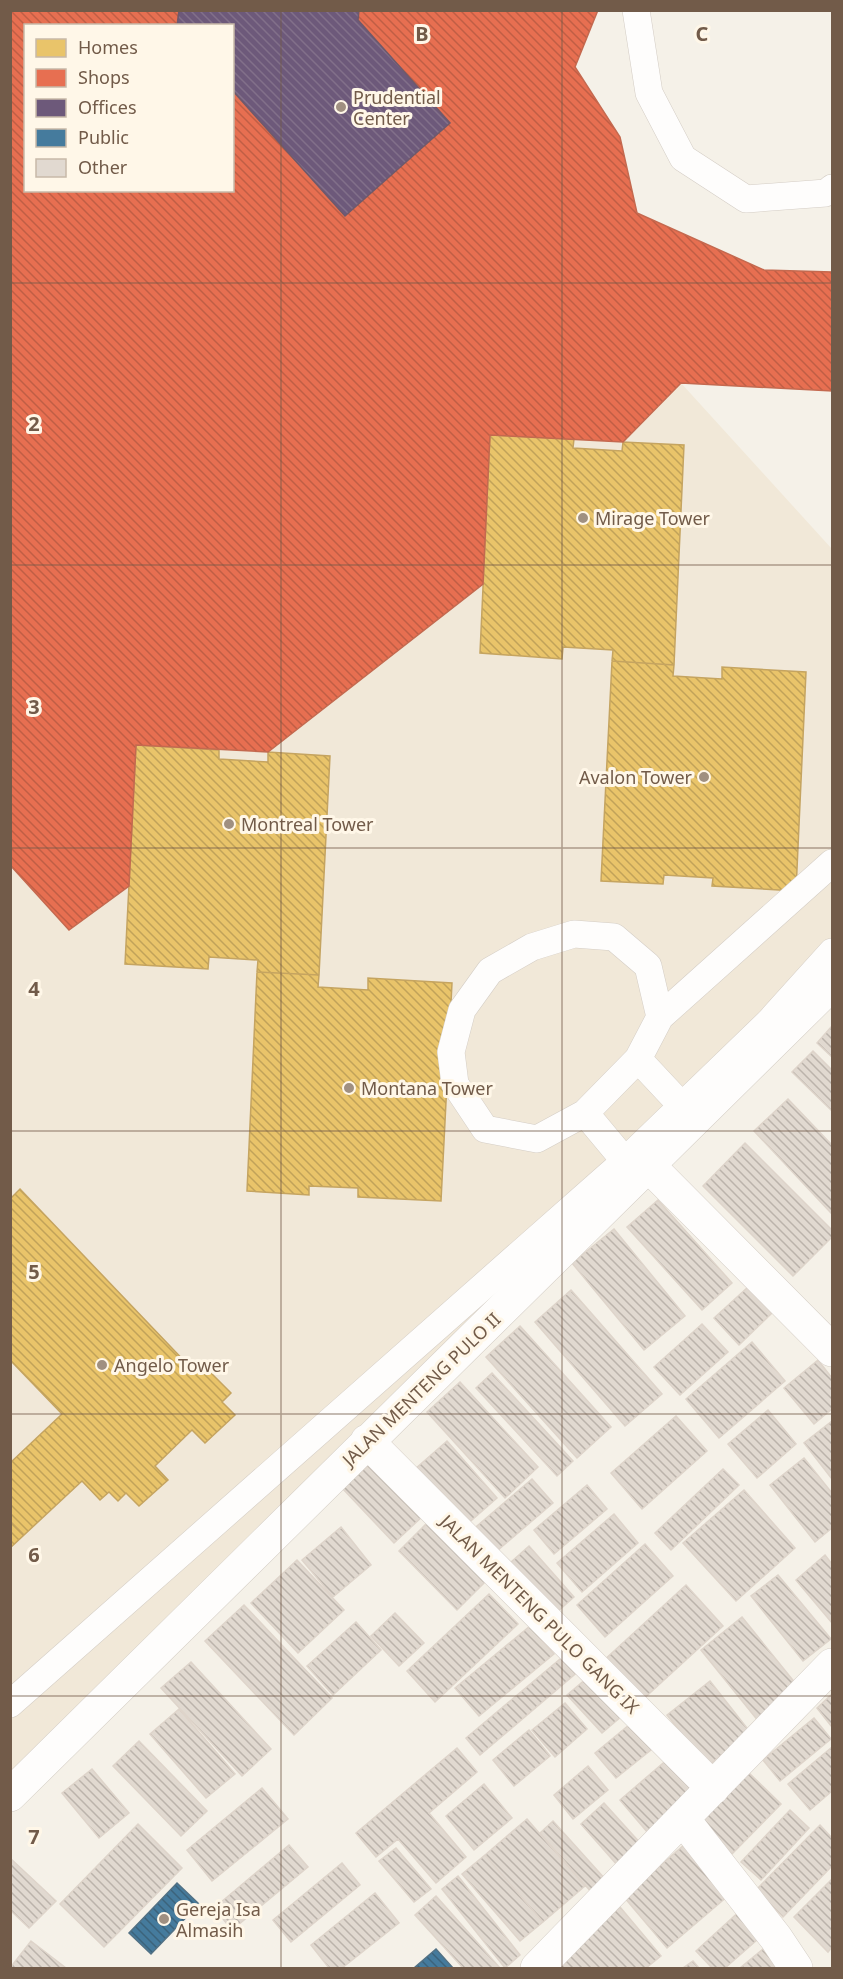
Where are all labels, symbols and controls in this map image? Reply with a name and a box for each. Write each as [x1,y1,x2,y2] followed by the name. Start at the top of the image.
[415,20,429,47] text: B
[696,20,709,47] text: C
[24,24,234,192] legend
[78,35,138,59] text: Homes
[78,65,130,89] text: Shops
[353,85,441,130] place label: Prudential Center
[78,95,137,119] text: Offices
[334,100,348,114] marker: Prudential Center
[78,125,129,149] text: Public
[78,155,128,179] text: Other
[28,410,40,437] text: 2
[595,506,711,530] place label: Mirage Tower
[576,511,590,525] marker: Mirage Tower
[28,693,40,720] text: 3
[579,765,693,789] place label: Avalon Tower
[697,770,711,784] marker: Avalon Tower
[241,812,374,836] place label: Montreal Tower
[222,817,236,831] marker: Montreal Tower
[28,975,40,1002] text: 4
[361,1076,493,1100] place label: Montana Tower
[342,1081,356,1095] marker: Montana Tower
[28,1258,40,1285] text: 5
[335,1307,505,1472] street label: JALAN MENTENG PULO II
[114,1353,230,1377] place label: Angelo Tower
[95,1358,109,1372] marker: Angelo Tower
[434,1508,645,1719] street label: JALAN MENTENG PULO GANG IX
[28,1541,40,1568] text: 6
[28,1823,40,1850] text: 7
[176,1897,261,1942] place label: Gereja Isa Almasih
[157,1912,171,1926] marker: Gereja Isa Almasih

